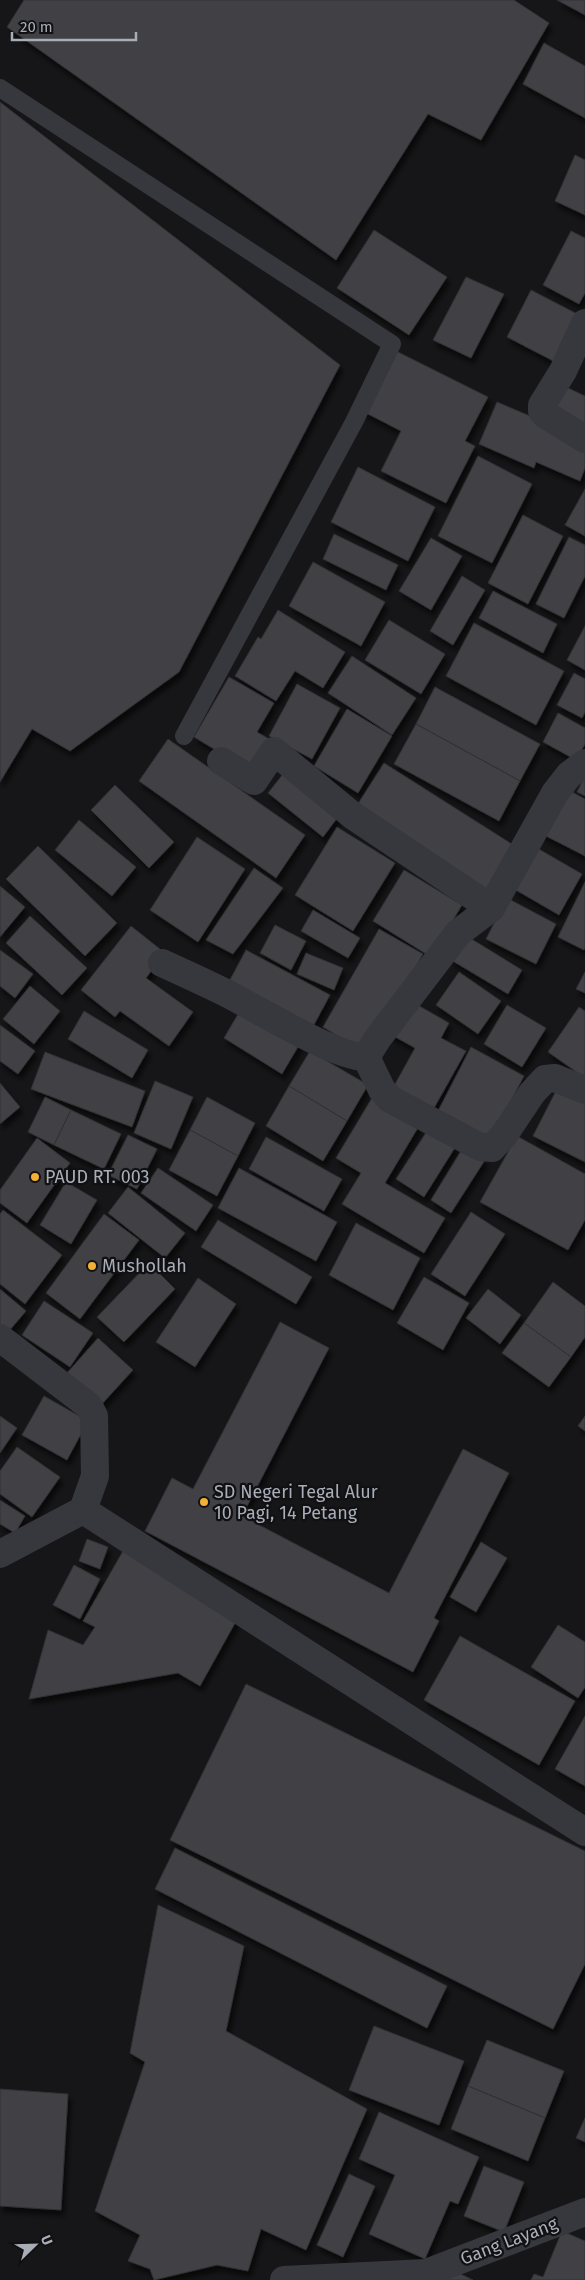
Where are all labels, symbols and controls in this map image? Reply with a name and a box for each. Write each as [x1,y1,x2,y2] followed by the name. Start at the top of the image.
[12,10,136,42] scale bar
[20,18,53,36] text: 20 m
[45,1166,150,1188] place label: PAUD RT. 003
[29,1171,41,1183] marker: PAUD RT. 003
[102,1255,187,1277] place label: Mushollah
[86,1260,98,1272] marker: Mushollah
[214,1481,378,1524] place label: SD Negeri Tegal Alur 10 Pagi, 14 Petang
[198,1496,210,1508] marker: SD Negeri Tegal Alur 10 Pagi, 14 Petang
[457,2212,561,2270] street label: Gang Layang
[10,2220,60,2270] north arrow
[37,2233,56,2248] text: U

